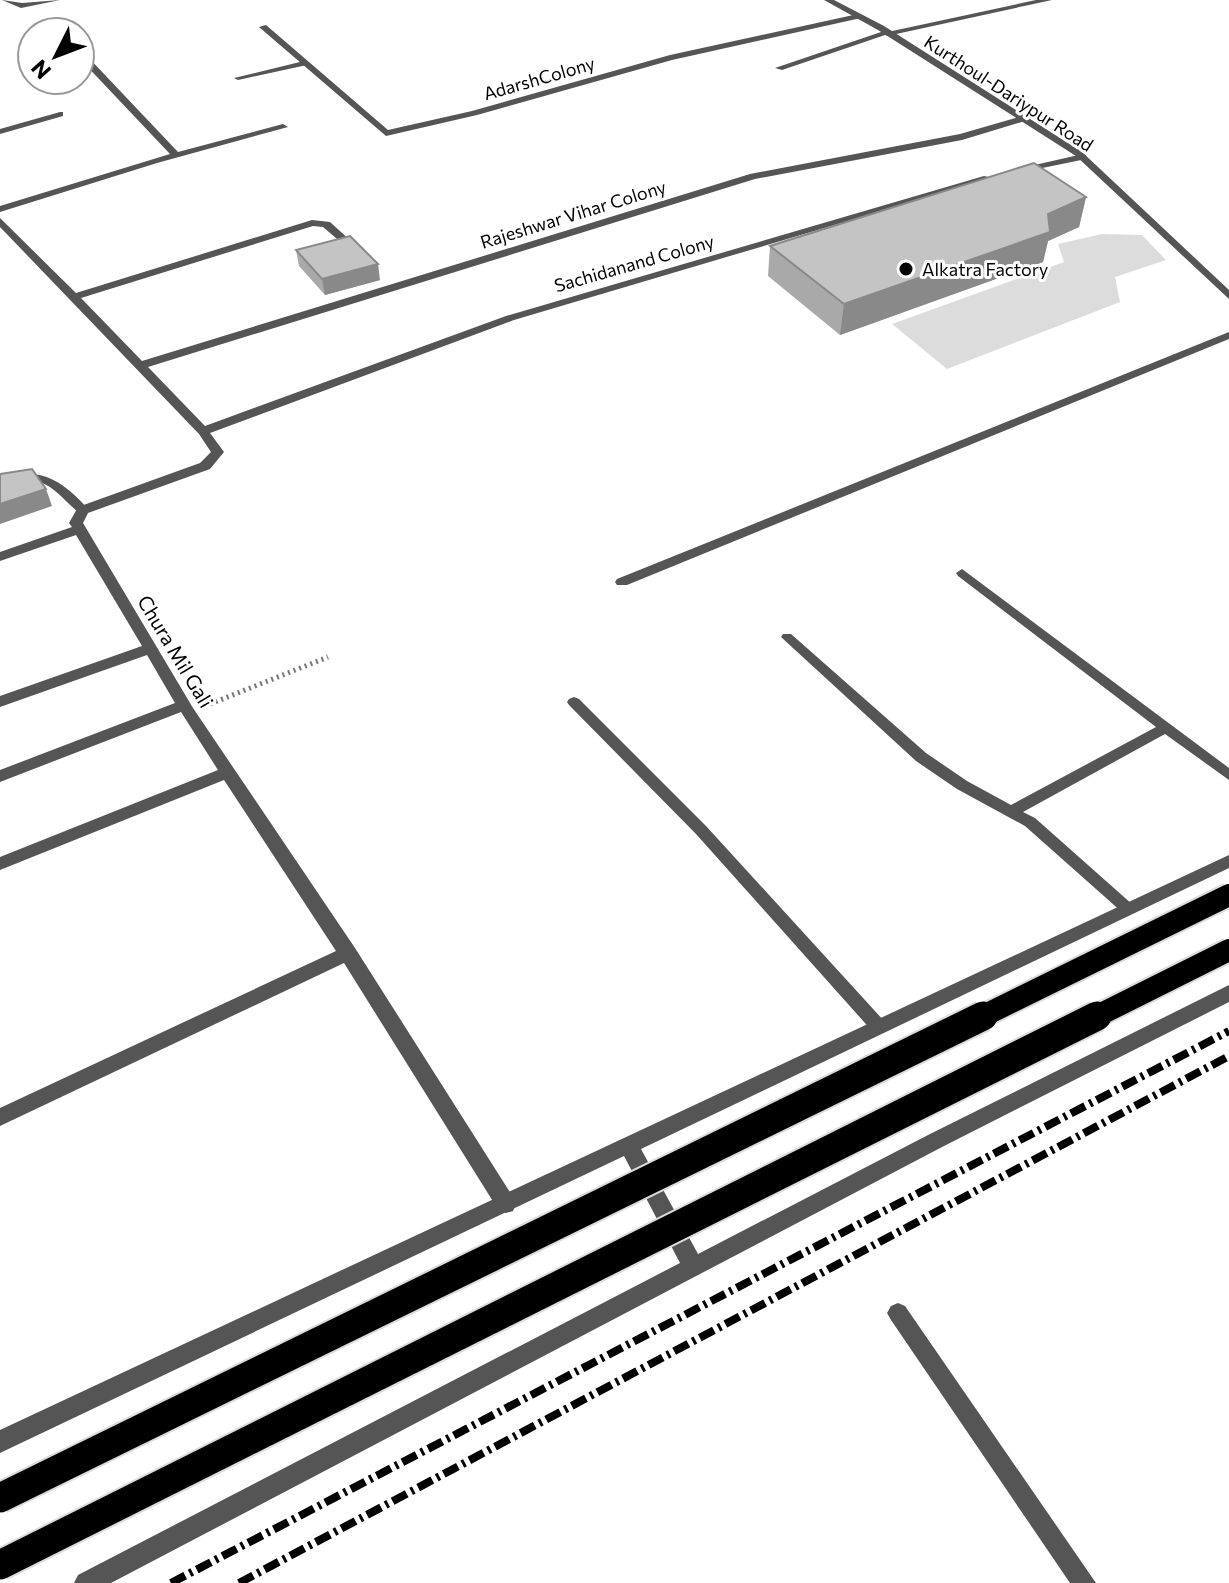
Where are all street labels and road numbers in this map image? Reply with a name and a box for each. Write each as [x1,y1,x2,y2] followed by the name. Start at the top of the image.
[920,30,1098,156] street label: Kurthoul-Dariypur Road
[481,52,597,104] street label: AdarshColony
[477,175,669,253] street label: Rajeshwar Vihar Colony
[551,230,717,296] street label: Sachidanand Colony
[133,590,219,712] street label: Chura Mil Gali

